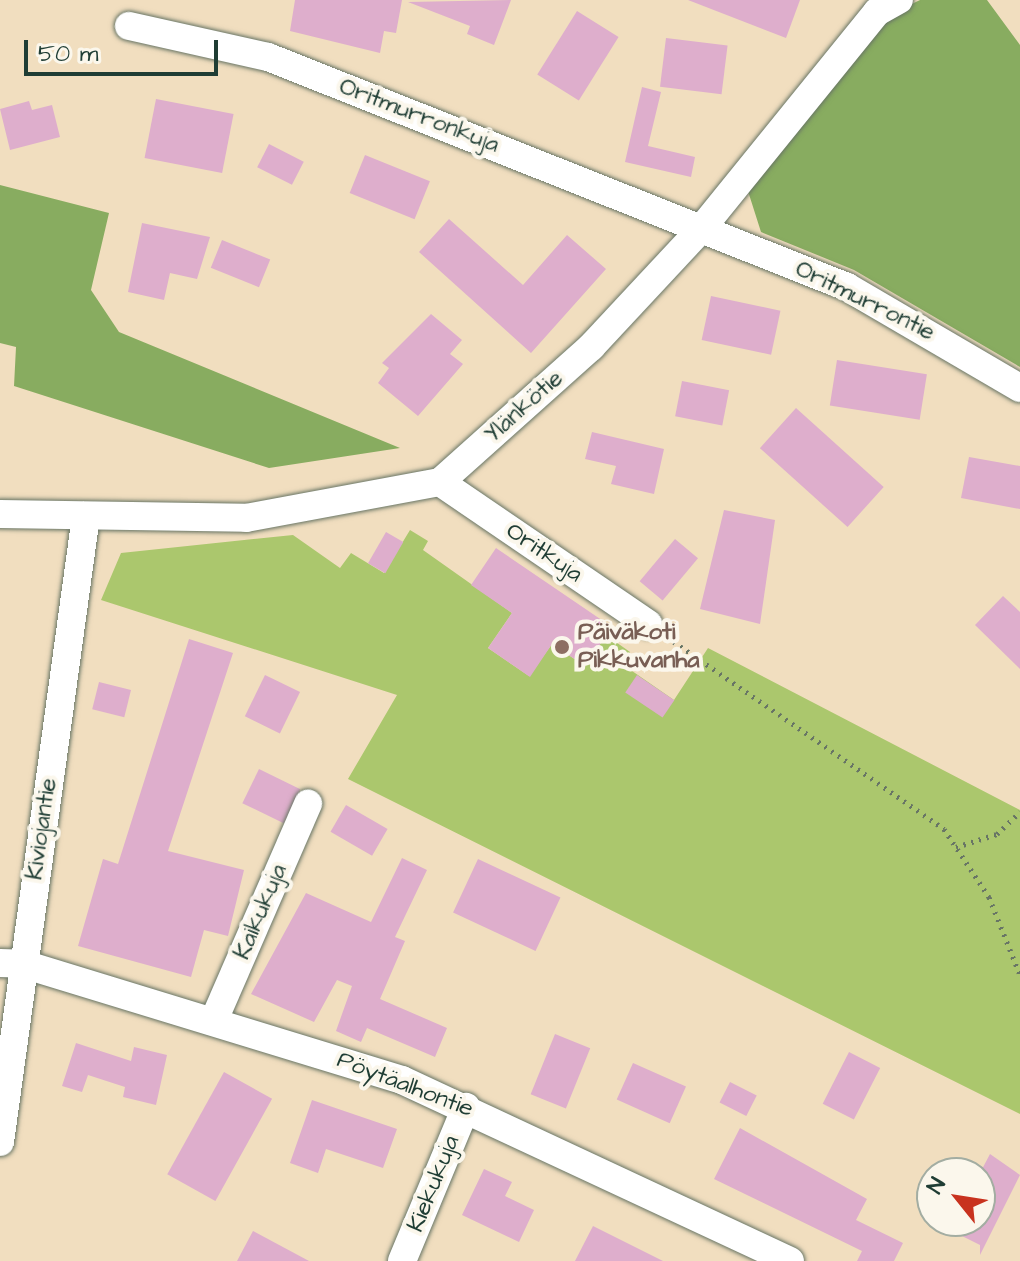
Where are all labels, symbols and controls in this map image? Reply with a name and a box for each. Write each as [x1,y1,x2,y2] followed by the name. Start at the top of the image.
[28,24,222,74] scale bar
[38,37,98,71] text: 50 m
[335,72,503,160] street label: Oritmurronkuja
[790,255,940,347] street label: Oritmurrontie
[479,364,569,450] street label: Ylänkötie
[500,517,588,589] street label: Oritkuja
[578,619,699,675] place label: Päiväkoti Pikkuvanha
[553,638,571,656] marker: Päiväkoti Pikkuvanha
[21,776,63,882] street label: Kiviojantie
[228,860,294,964] street label: Kaikukuja
[333,1046,477,1124] street label: Pöytäalhontie
[402,1132,466,1236] street label: Kiekukuja
[916,1157,996,1237] north arrow
[920,1172,953,1199] text: N

